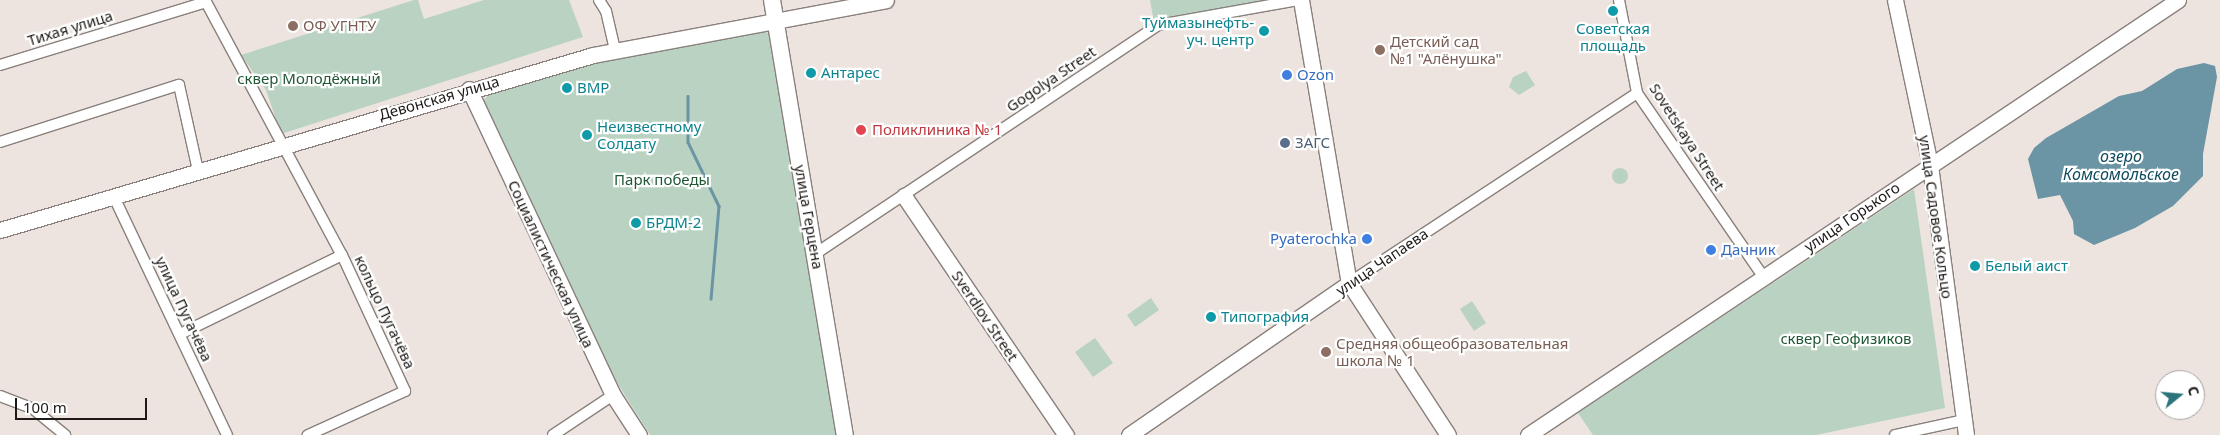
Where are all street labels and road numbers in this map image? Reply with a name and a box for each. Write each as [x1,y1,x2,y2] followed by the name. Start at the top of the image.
[25,7,115,49] street label: Тихая улица
[1003,42,1099,116] street label: Gogolya Street
[377,72,501,124] street label: Девонская улица
[1646,80,1728,194] street label: Sovetskaya Street
[1916,134,1956,300] street label: улица Садовое Кольцо
[791,163,827,271] street label: улица Герцена
[504,177,598,351] street label: Социалистическая улица
[1801,178,1903,256] street label: улица Горького
[1332,225,1432,299] street label: улица Чапаева
[351,252,419,372] street label: кольцо Пугачёва
[152,254,216,364] street label: улица Пугачёва
[948,267,1022,365] street label: Sverdlov Street

